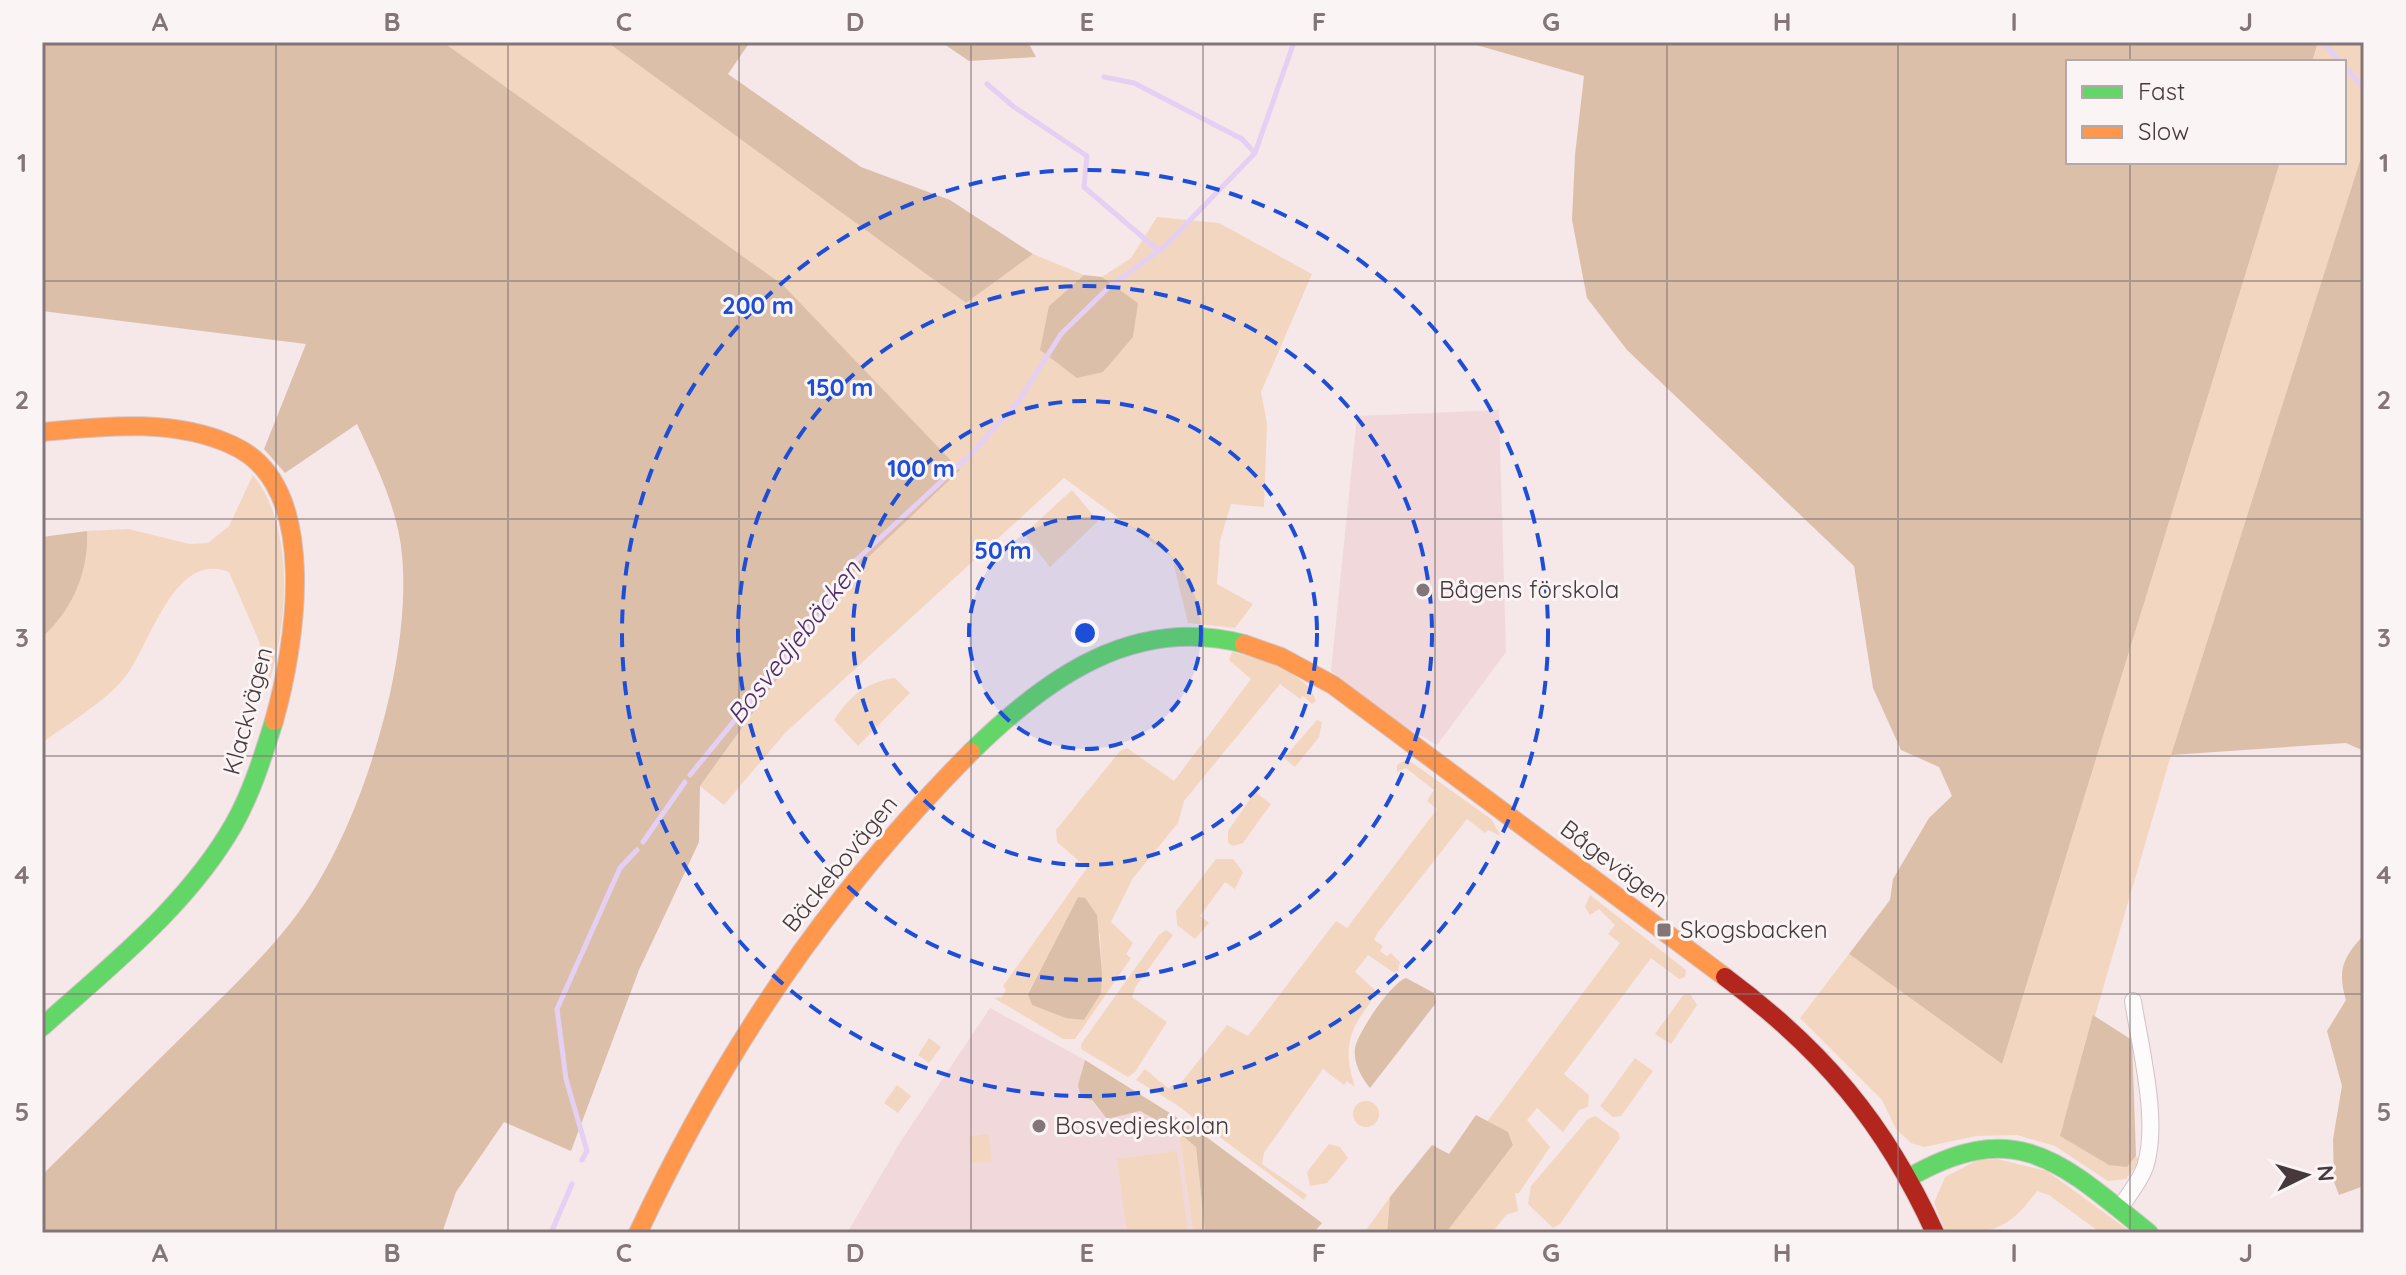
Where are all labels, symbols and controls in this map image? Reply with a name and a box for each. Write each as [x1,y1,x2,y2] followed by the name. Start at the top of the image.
[152,5,169,38] text: A
[383,5,401,38] text: B
[616,5,632,38] text: C
[846,5,864,38] text: D
[1080,5,1094,38] text: E
[1312,5,1326,38] text: F
[1542,5,1560,38] text: G
[1773,5,1791,38] text: H
[2010,5,2018,38] text: I
[2239,5,2253,38] text: J
[2066,60,2346,164] legend
[2138,76,2185,106] text: Fast
[2138,116,2189,146] text: Slow
[17,146,27,179] text: 1
[2379,146,2389,179] text: 1
[722,290,794,320] text: 200 m
[807,372,873,402] text: 150 m
[15,383,29,416] text: 2
[2377,383,2391,416] text: 2
[887,453,955,483] text: 100 m
[974,535,1032,565] text: 50 m
[719,553,868,730] water label: Bosvedjebäcken
[1439,574,1619,604] place label: Bågens förskola
[1414,581,1432,599] marker: Bågens förskola
[1071,619,1099,647] centre of rings
[15,621,29,654] text: 3
[2377,621,2391,654] text: 3
[216,644,278,778] street label: Klackvägen
[775,789,903,938] street label: Bäckebovägen
[1555,813,1674,913] street label: Bågevägen
[14,858,30,891] text: 4
[2376,858,2392,891] text: 4
[1680,914,1828,944] place label: Skogsbacken
[1655,921,1673,939] marker: Skogsbacken
[15,1095,29,1128] text: 5
[2377,1095,2391,1128] text: 5
[1055,1110,1229,1140] place label: Bosvedjeskolan
[1030,1117,1048,1135] marker: Bosvedjeskolan
[2266,1135,2346,1215] north arrow
[2311,1164,2341,1183] text: N
[152,1236,169,1269] text: A
[383,1236,401,1269] text: B
[616,1236,632,1269] text: C
[846,1236,864,1269] text: D
[1080,1236,1094,1269] text: E
[1312,1236,1326,1269] text: F
[1542,1236,1560,1269] text: G
[1773,1236,1791,1269] text: H
[2010,1236,2018,1269] text: I
[2239,1236,2253,1269] text: J

